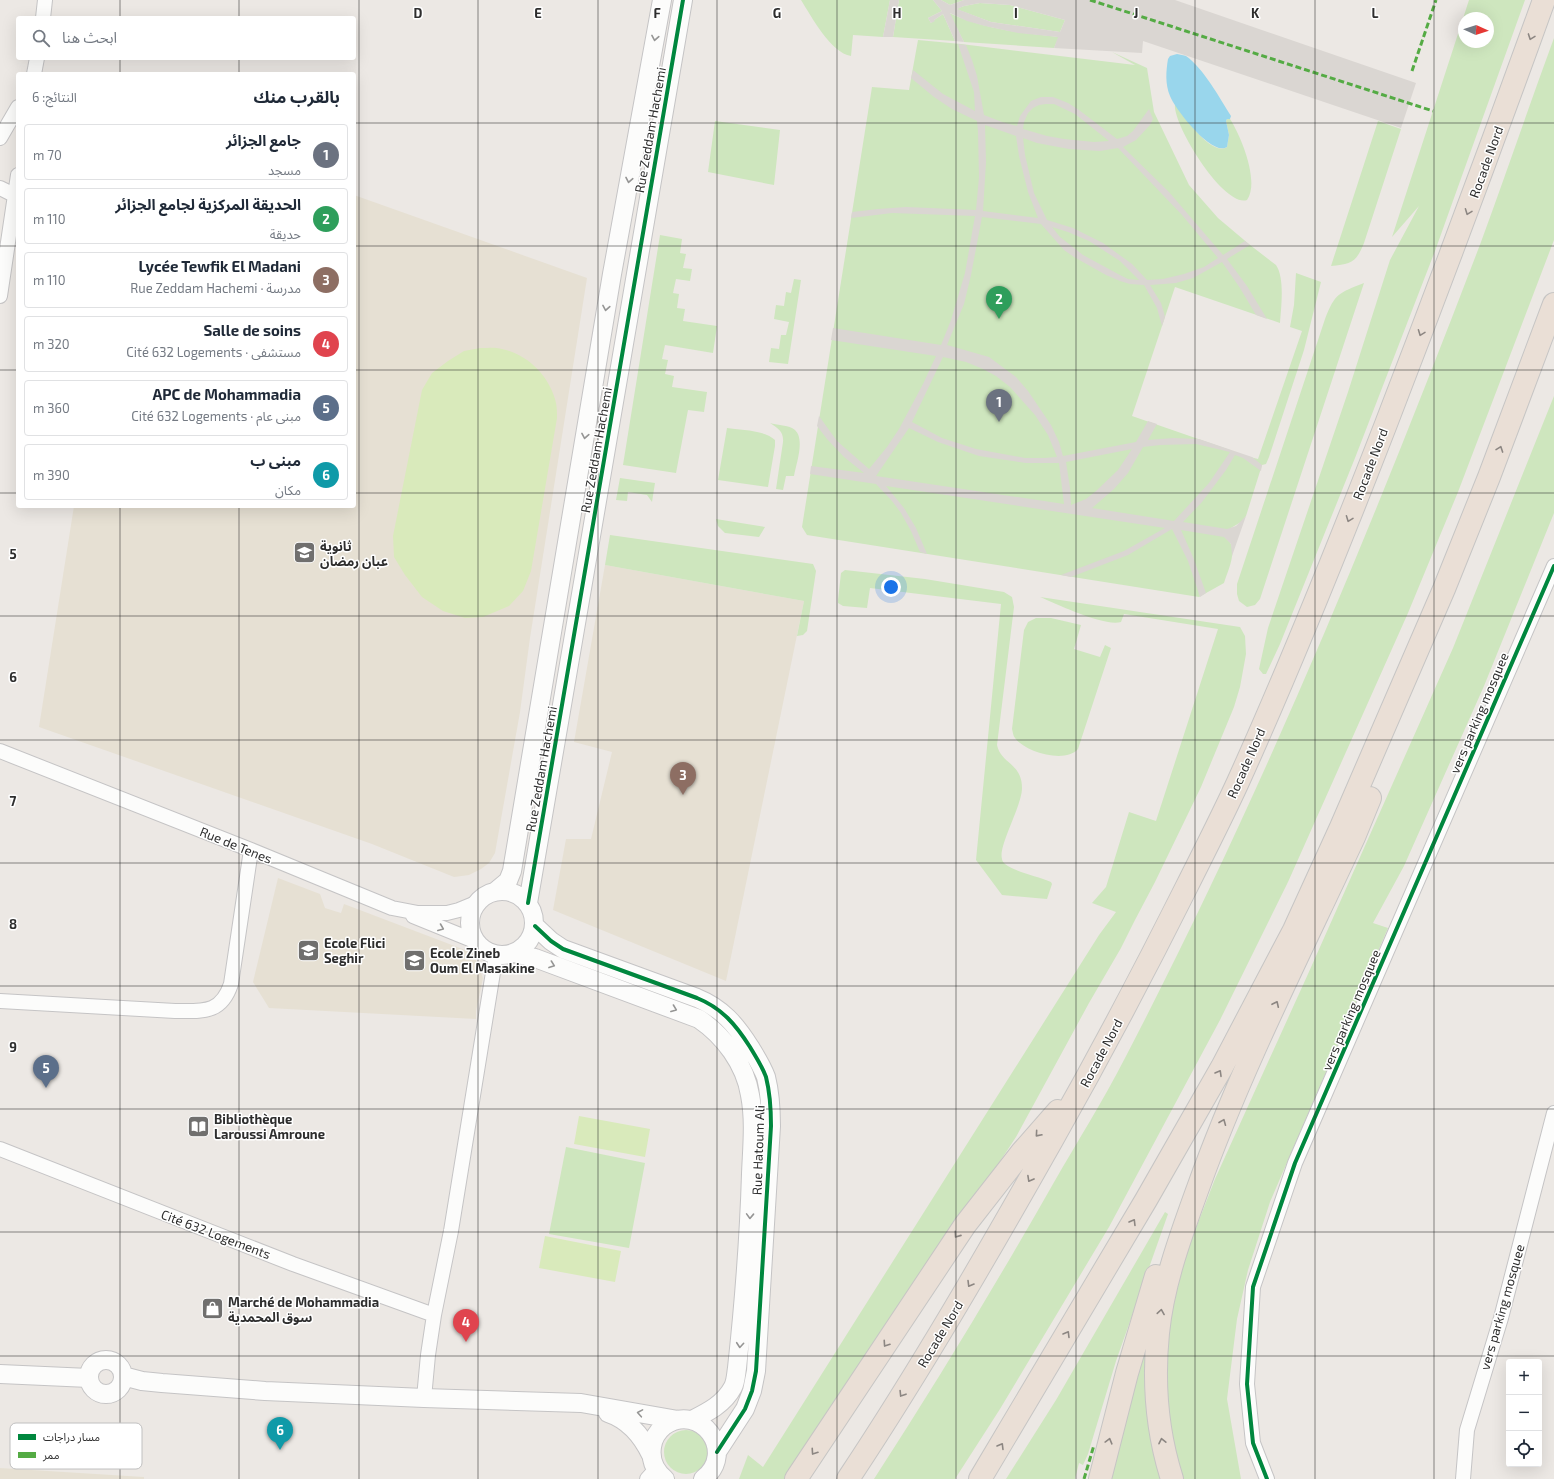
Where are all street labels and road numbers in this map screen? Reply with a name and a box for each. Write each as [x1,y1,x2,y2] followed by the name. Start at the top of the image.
[631,66,669,194] street label: Rue Zeddam Hachemi
[1466,124,1506,200] street label: Rocade Nord
[577,386,615,514] street label: Rue Zeddam Hachemi
[1349,426,1391,502] street label: Rocade Nord
[1446,650,1512,776] street label: vers parking mosquee
[522,705,560,833] street label: Rue Zeddam Hachemi
[1223,725,1269,801] street label: Rocade Nord
[198,823,274,867] street label: Rue de Tenes
[1318,947,1384,1073] street label: vers parking mosquee
[1076,1016,1126,1090] street label: Rocade Nord
[748,1105,768,1195] street label: Rue Hatoum Ali
[159,1206,273,1262] street label: Cité 632 Logements
[1476,1242,1528,1372] street label: vers parking mosquee
[914,1298,966,1370] street label: Rocade Nord

